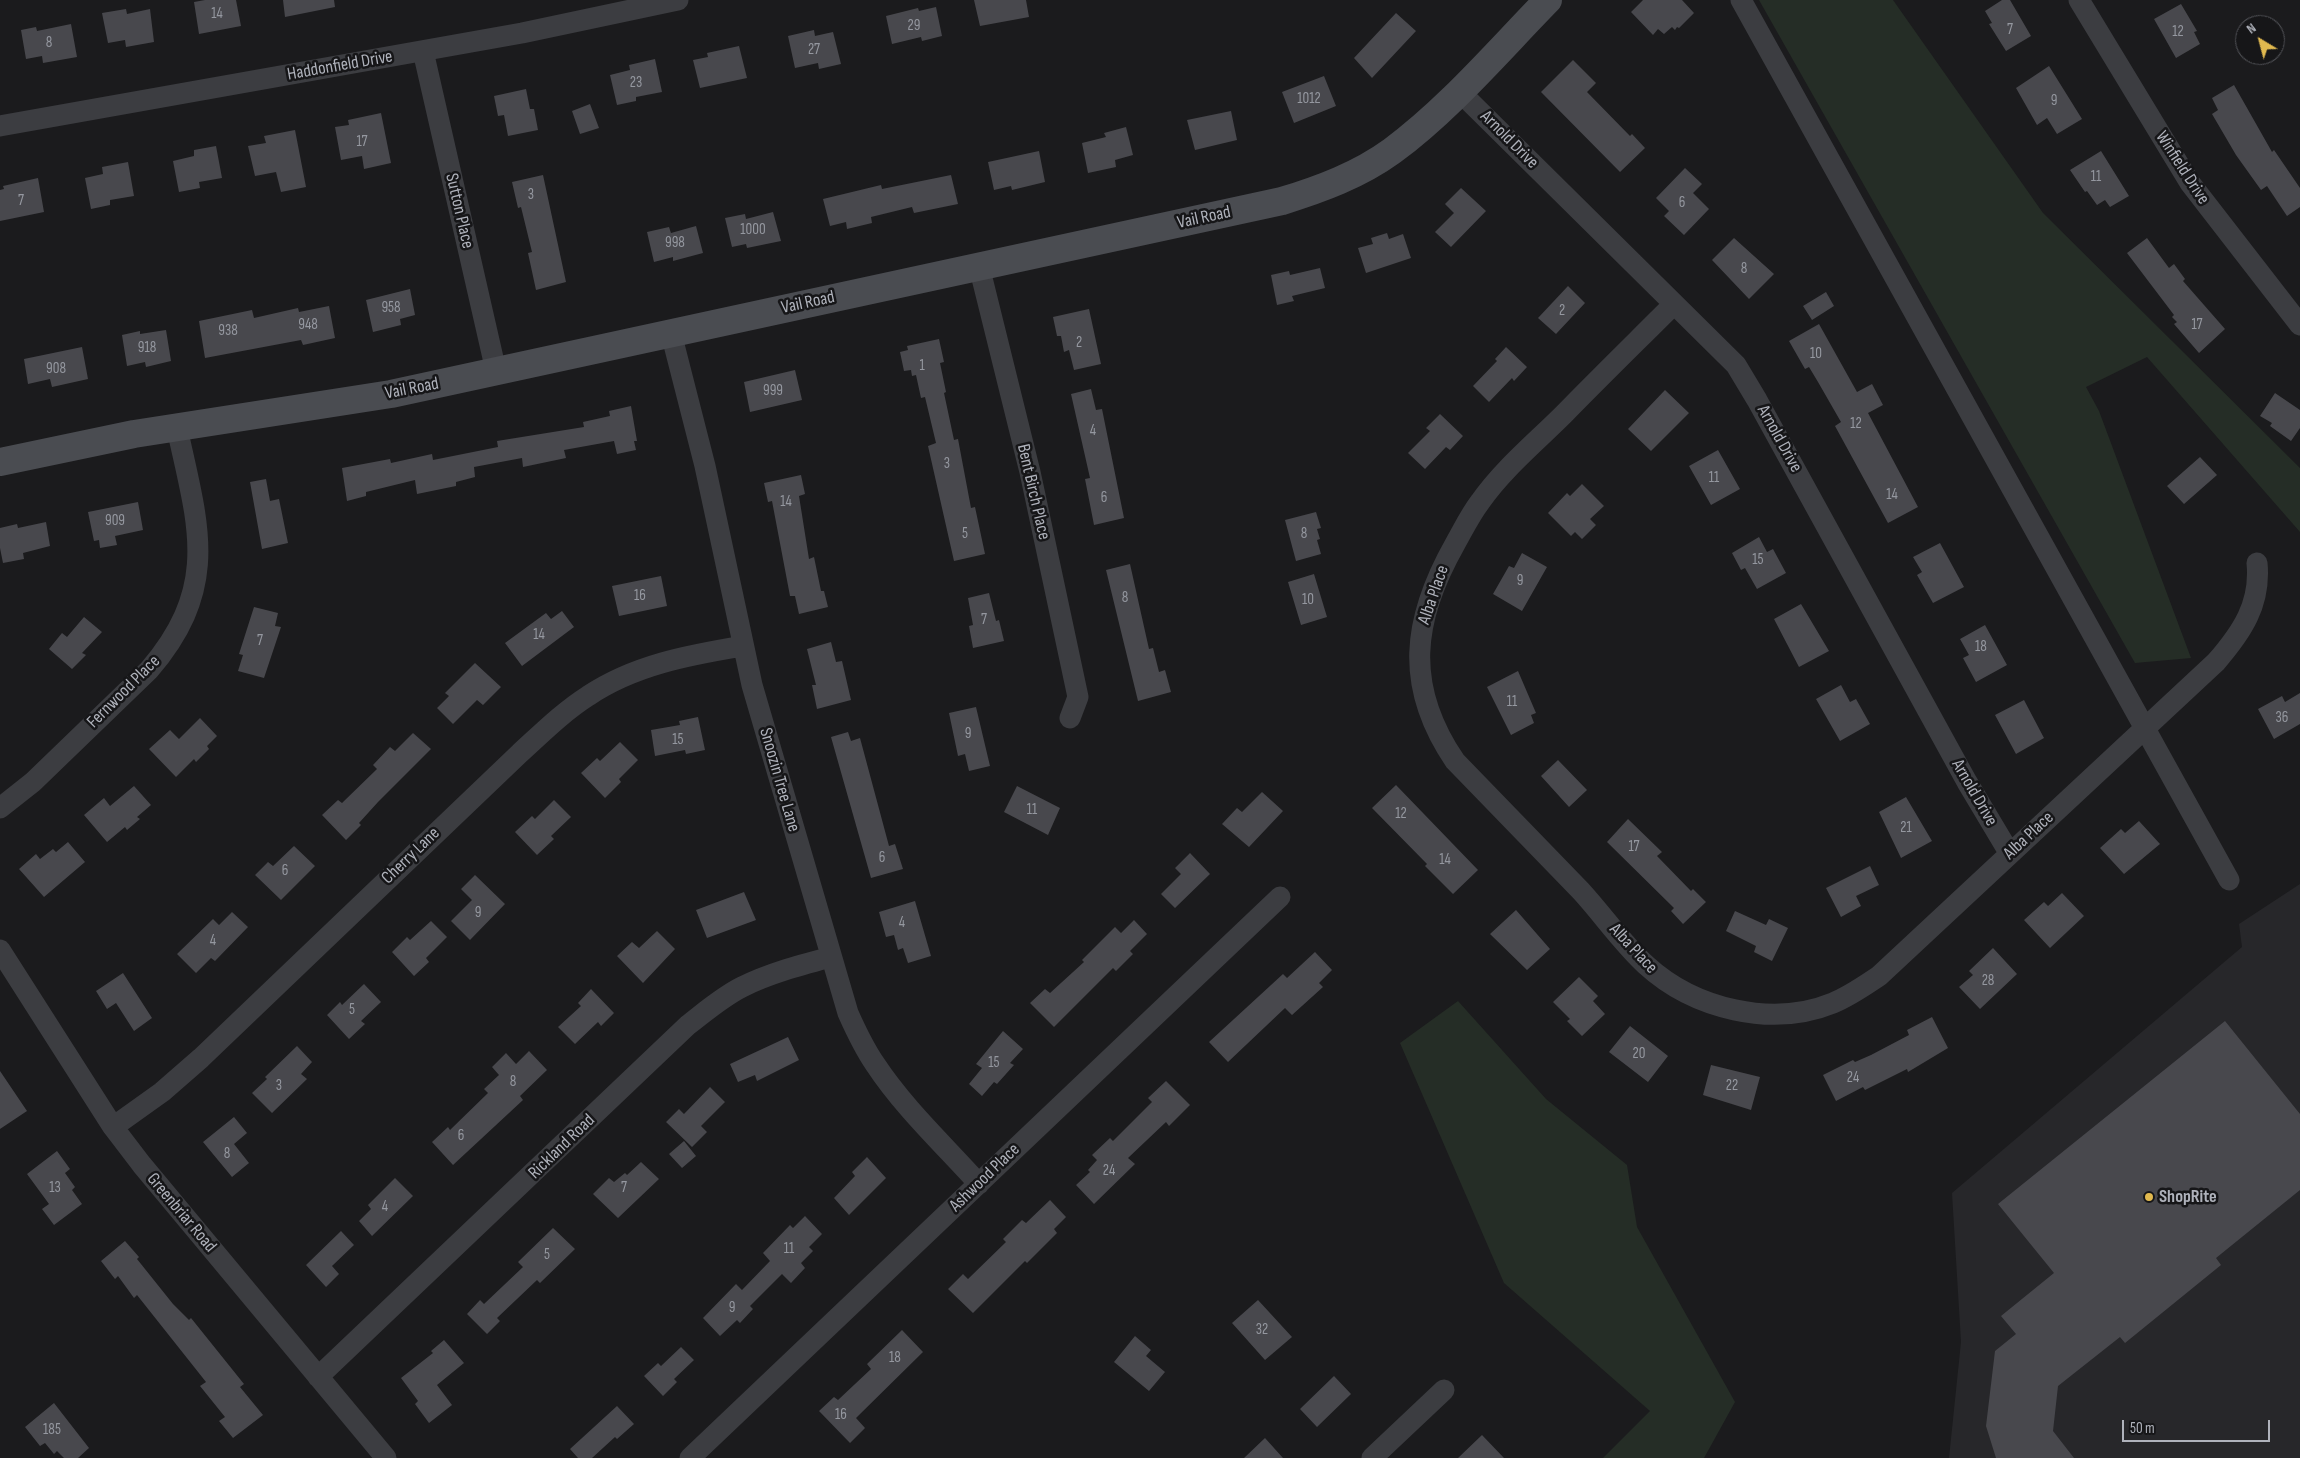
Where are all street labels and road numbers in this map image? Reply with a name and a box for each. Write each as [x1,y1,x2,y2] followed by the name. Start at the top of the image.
[286,46,394,86] street label: Haddonfield Drive
[1475,106,1543,174] street label: Arnold Drive
[2150,127,2214,209] street label: Winfield Drive
[440,171,478,251] street label: Sutton Place
[1175,202,1233,234] street label: Vail Road
[779,287,837,319] street label: Vail Road
[383,373,441,405] street label: Vail Road
[1752,402,1806,476] street label: Arnold Drive
[1011,442,1055,542] street label: Bent Birch Place
[1414,563,1454,627] street label: Alba Place
[83,651,165,733] street label: Fernwood Place
[754,725,804,835] street label: Snoozin Tree Lane
[1946,756,2002,830] street label: Arnold Drive
[1999,807,2059,865] street label: Alba Place
[377,823,445,889] street label: Cherry Lane
[1604,919,1662,979] street label: Alba Place
[524,1110,600,1184] street label: Rickland Road
[945,1139,1025,1217] street label: Ashwood Place
[142,1169,220,1257] street label: Greenbriar Road

